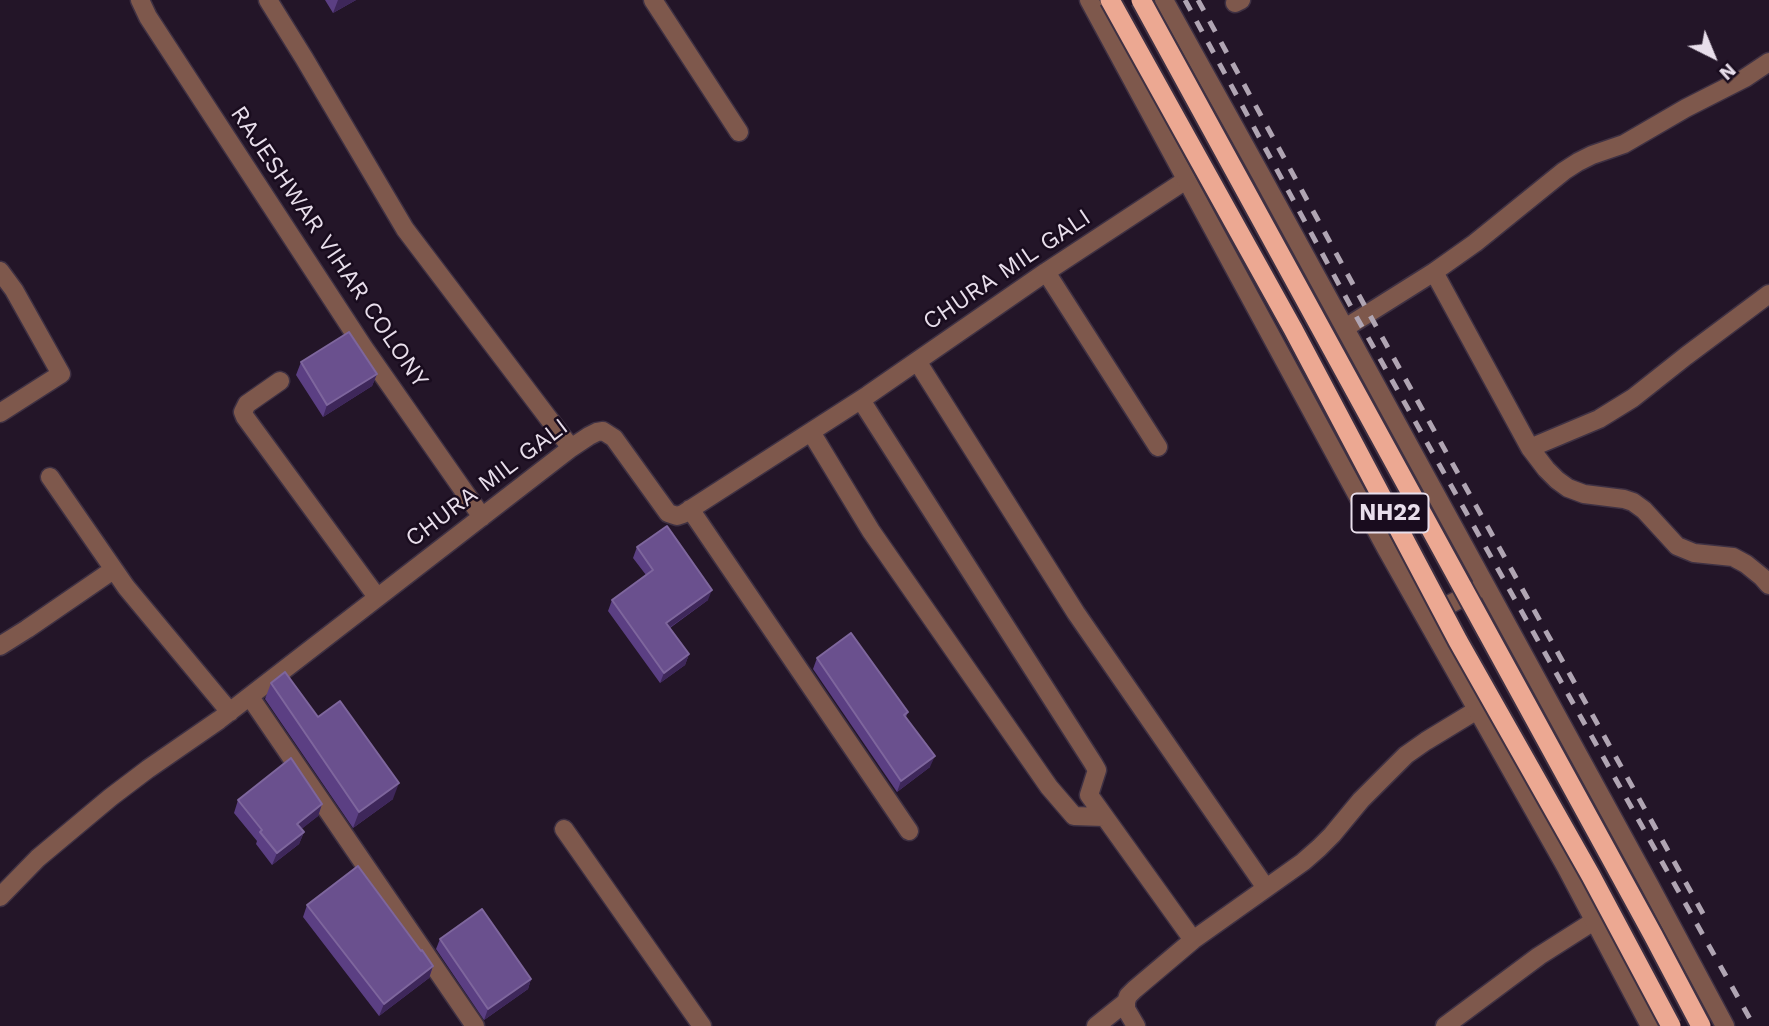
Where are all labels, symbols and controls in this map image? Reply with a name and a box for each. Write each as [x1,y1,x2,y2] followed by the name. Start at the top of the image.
[1678,21,1748,91] north arrow
[1715,59,1741,85] text: N
[224,101,434,393] street label: RAJESHWAR VIHAR COLONY
[918,203,1096,337] street label: CHURA MIL GALI
[400,413,574,553] street label: CHURA MIL GALI
[1352,494,1428,533] road number: NH22

